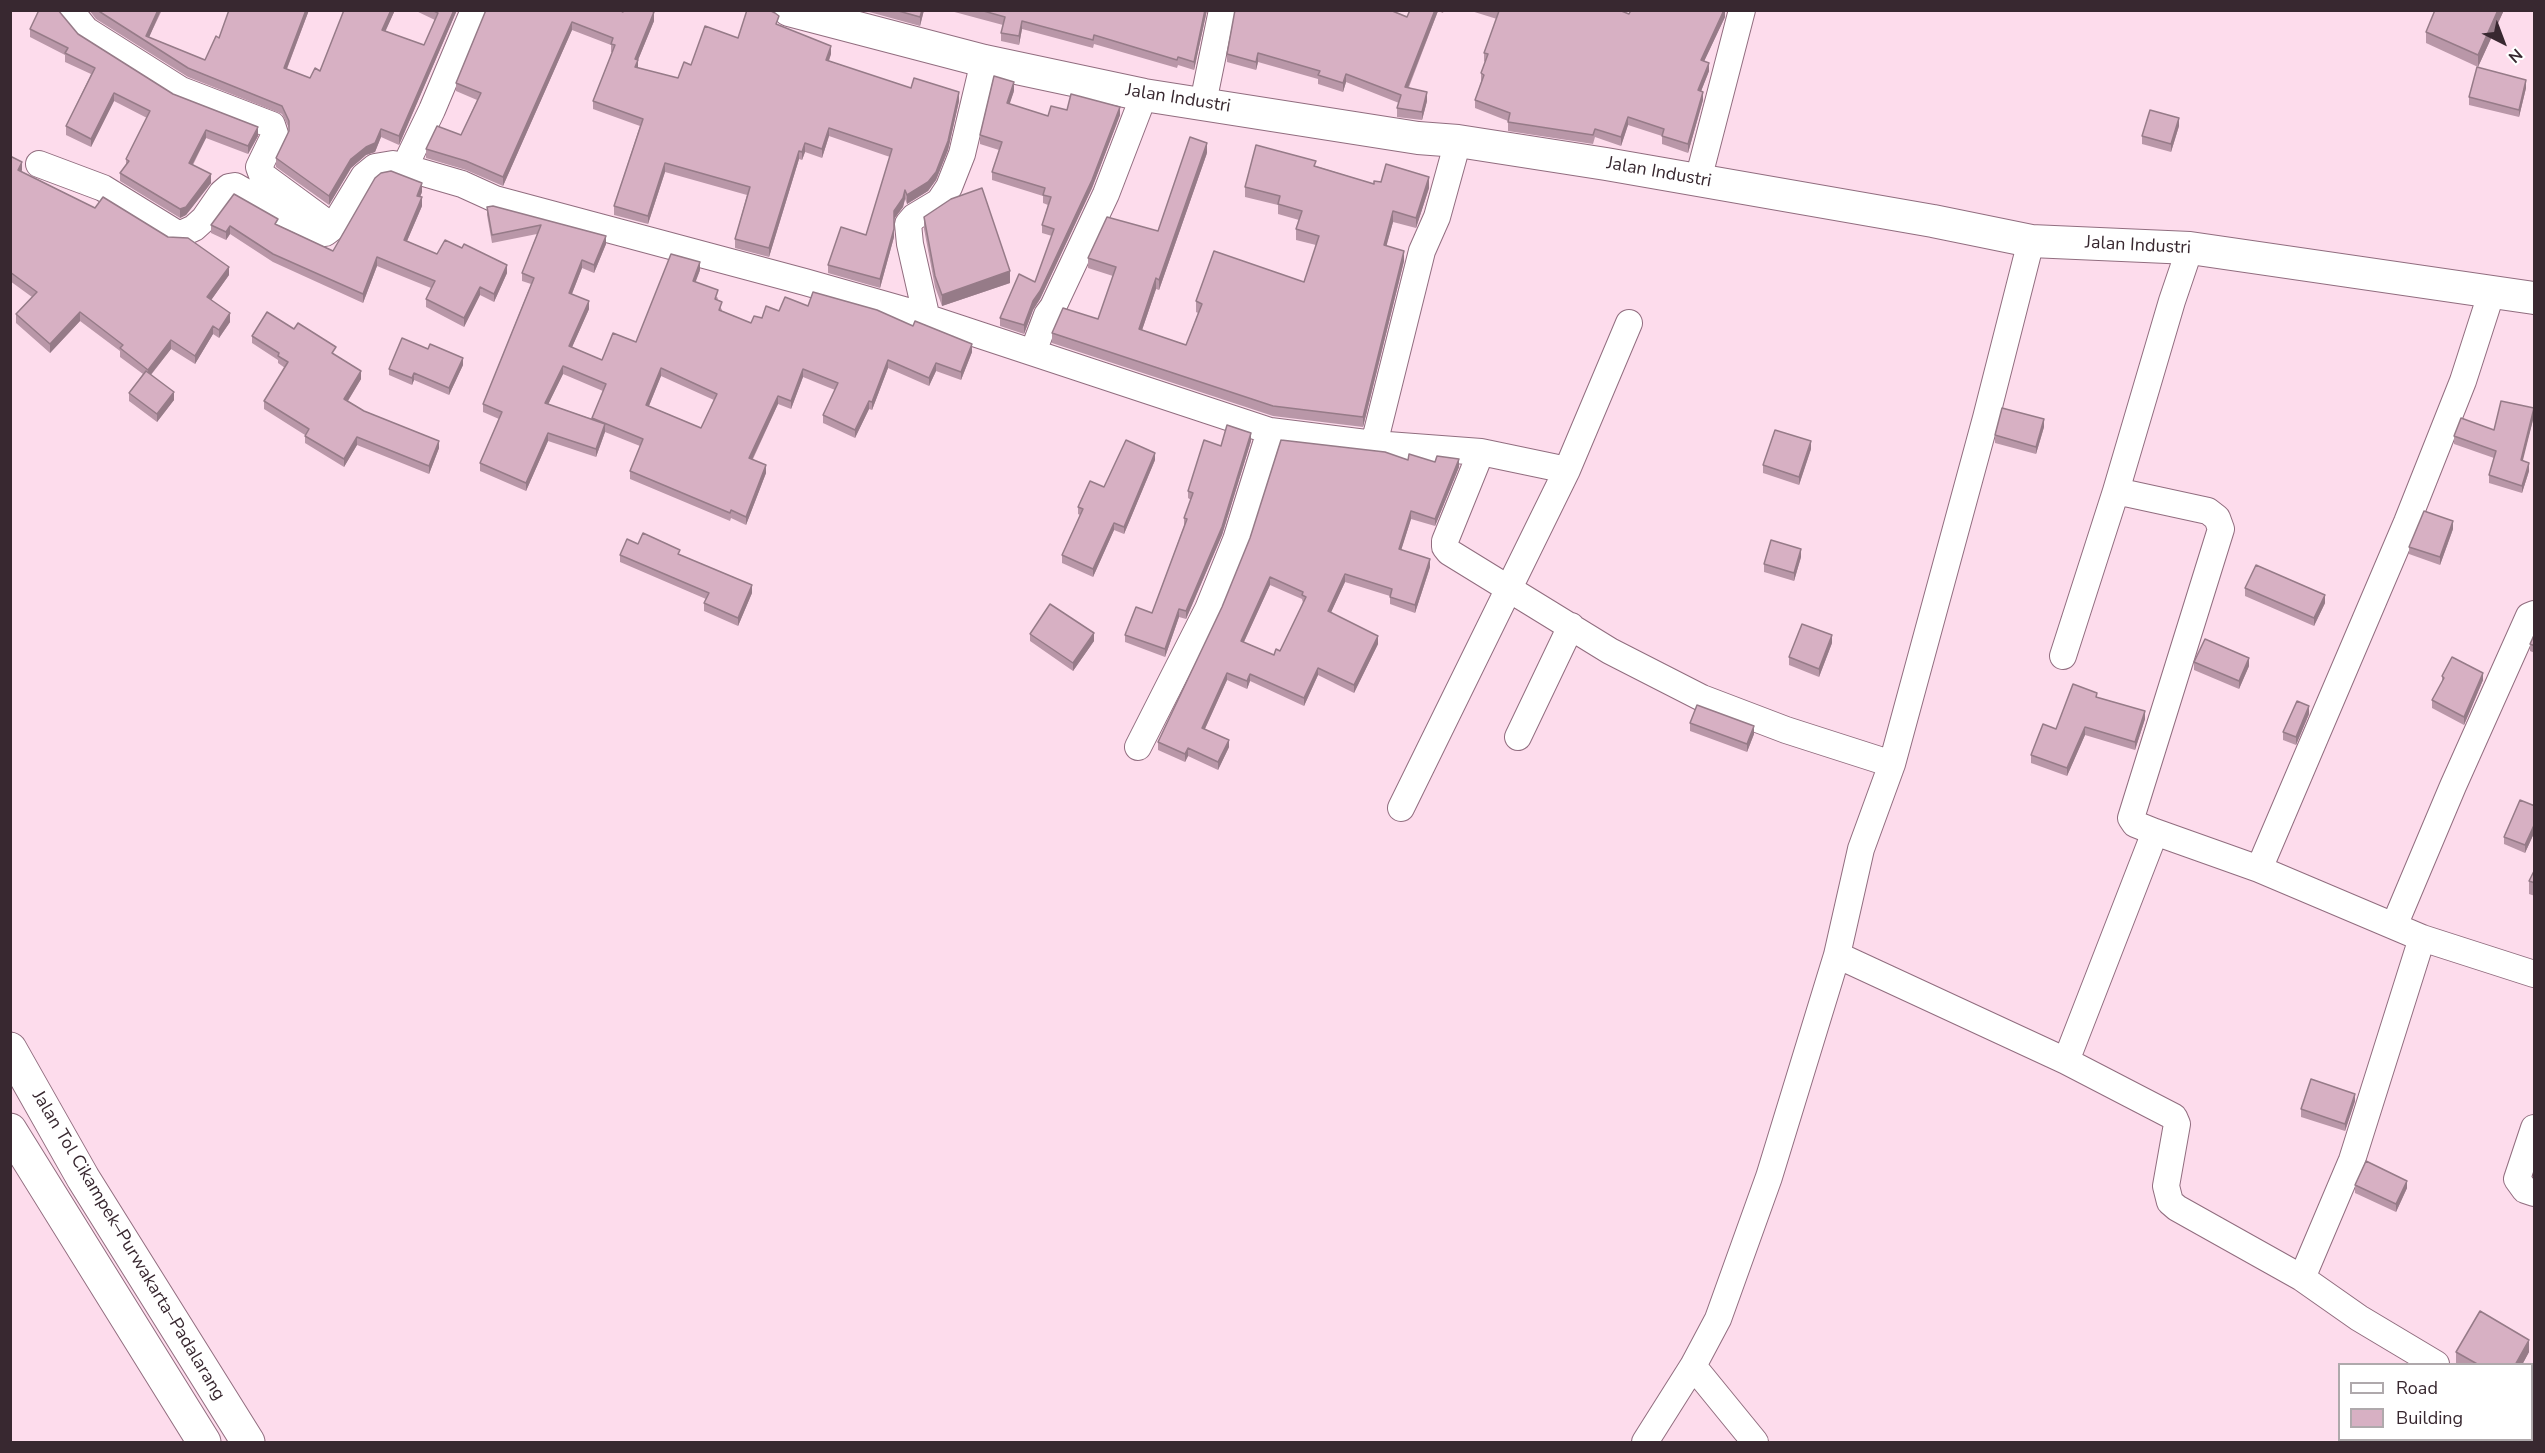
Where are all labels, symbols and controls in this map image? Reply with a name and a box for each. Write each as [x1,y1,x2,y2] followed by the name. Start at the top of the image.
[2473,12,2533,72] north arrow
[2503,43,2527,68] text: N
[1124,80,1232,118] street label: Jalan Industri
[1605,153,1713,193] street label: Jalan Industri
[2085,232,2191,260] street label: Jalan Industri
[27,1087,229,1405] street label: Jalan Tol Cikampek–Purwakarta–Padalarang
[2338,1363,2533,1441] legend
[2396,1376,2438,1400] text: Road
[2396,1406,2463,1430] text: Building

